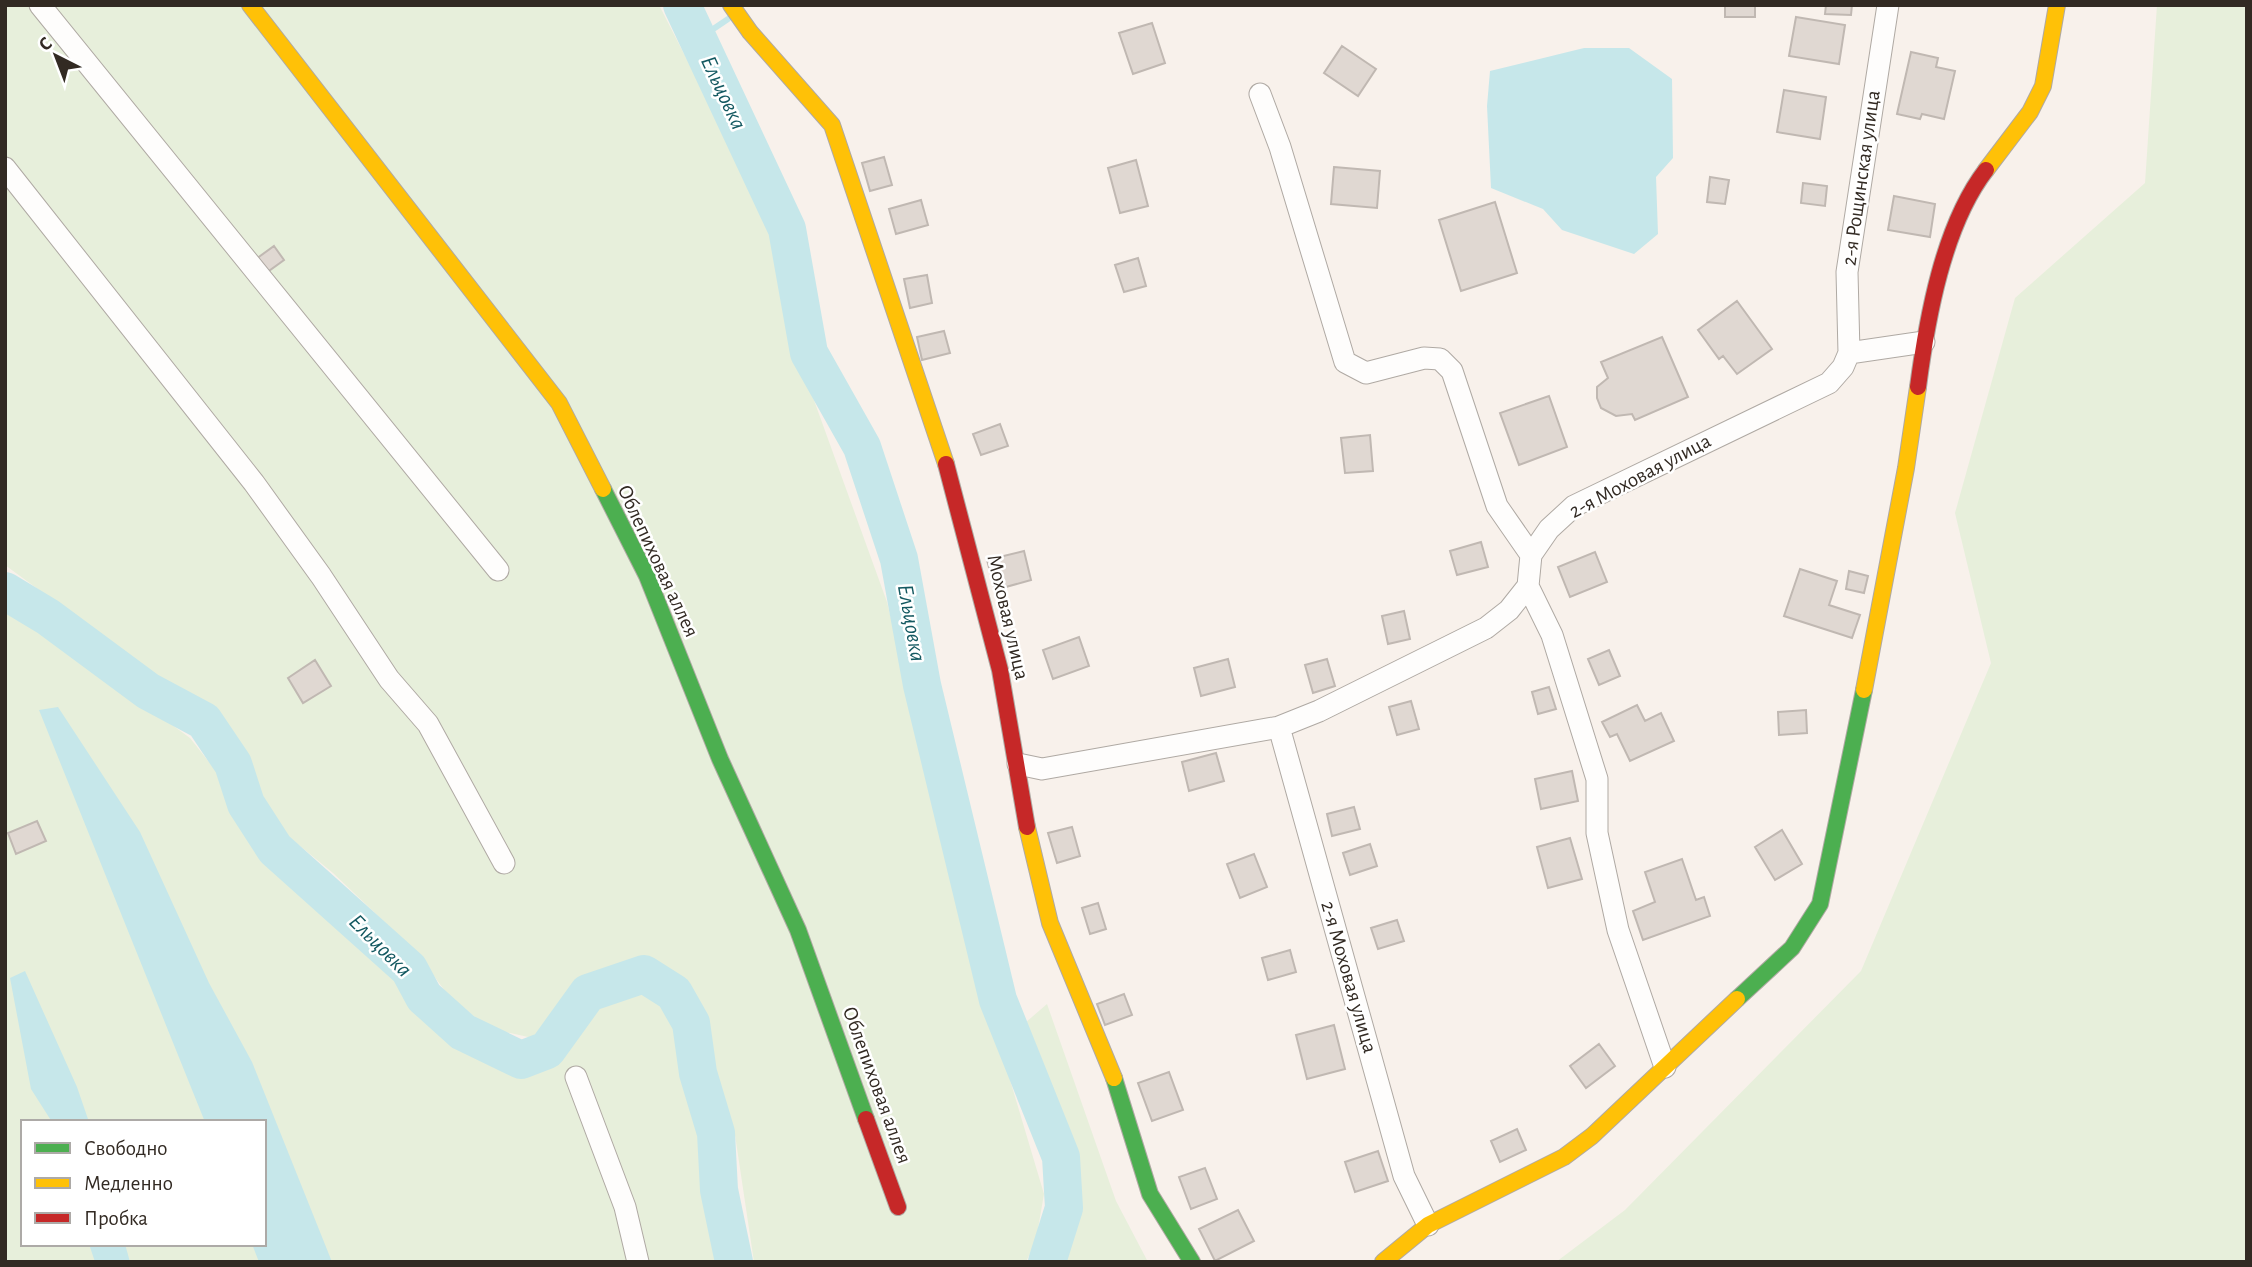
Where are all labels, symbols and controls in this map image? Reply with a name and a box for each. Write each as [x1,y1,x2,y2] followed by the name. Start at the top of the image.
[21,21,91,91] north arrow
[35,34,56,55] text: С
[696,53,750,133] water label: Ельцовка
[1838,89,1884,267] street label: 2-я Рощинская улица
[1566,430,1715,522] street label: 2-я Моховая улица
[614,482,702,640] street label: Облепиховая аллея
[983,552,1033,682] street label: Моховая улица
[893,583,929,663] water label: Ельцовка
[1317,899,1381,1056] street label: 2-я Моховая улица
[344,910,416,982] water label: Ельцовка
[839,1004,915,1166] street label: Облепиховая аллея
[21,1120,266,1246] legend
[84,1138,168,1159] text: Свободно
[84,1173,173,1194] text: Медленно
[84,1208,148,1229] text: Пробка

